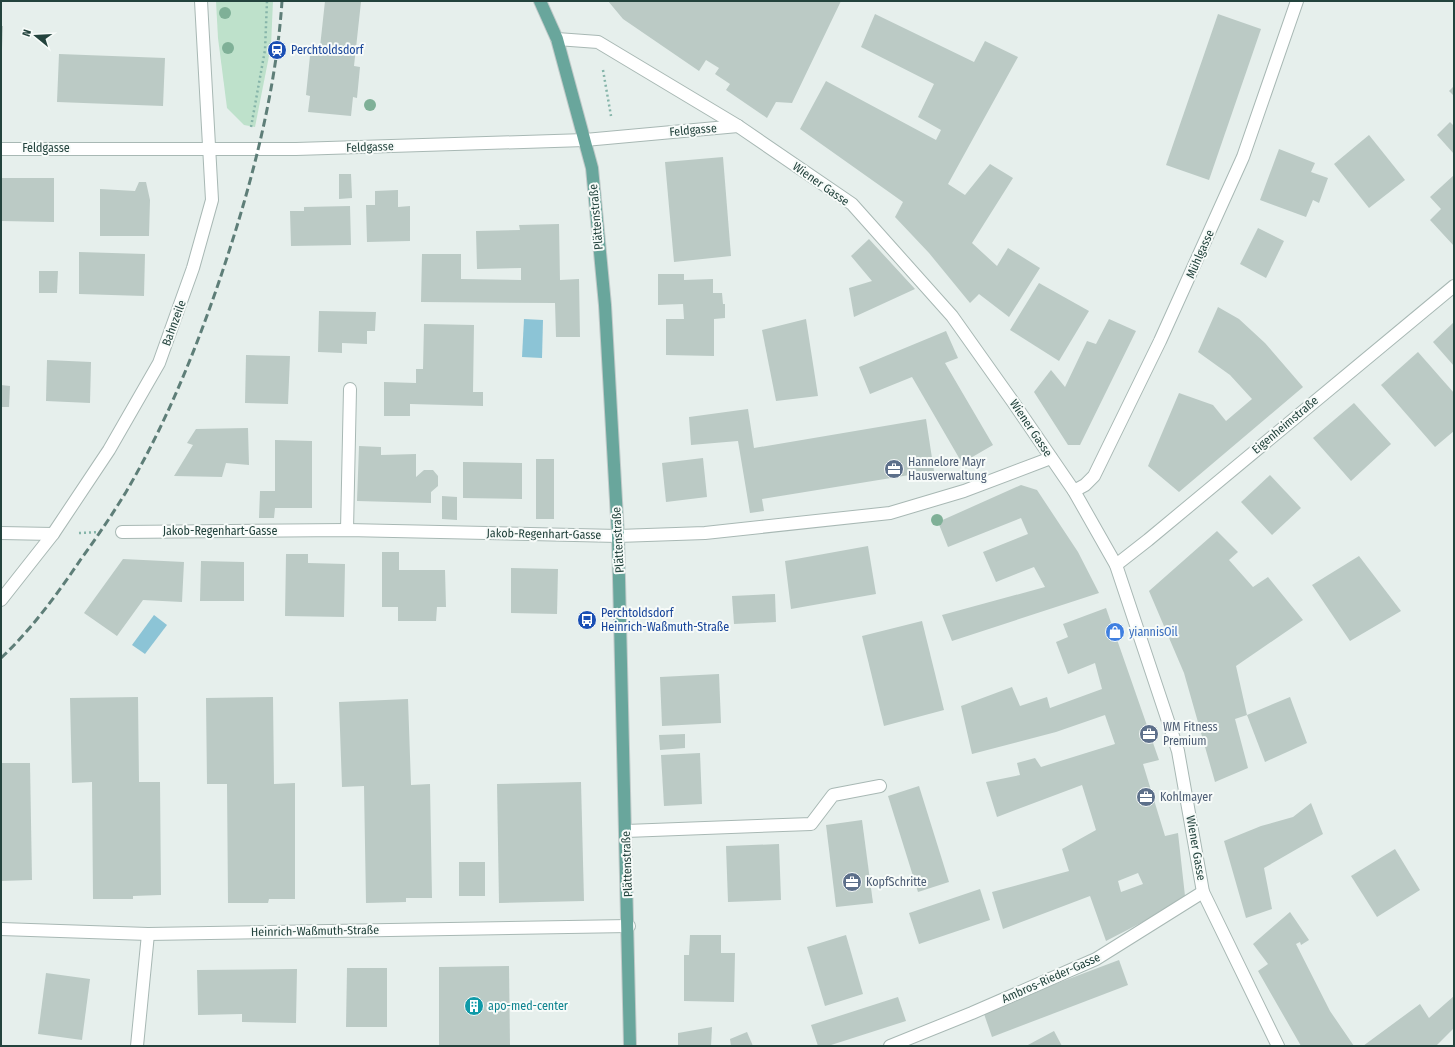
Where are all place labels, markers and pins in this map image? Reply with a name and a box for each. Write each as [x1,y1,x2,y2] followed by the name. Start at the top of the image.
[266,39,288,61] station icon: Perchtoldsdorf
[291,43,365,57] place label: Perchtoldsdorf
[908,455,987,483] place label: Hannelore Mayr Hausverwaltung
[883,458,905,480] office icon: Hannelore Mayr Hausverwaltung
[601,606,729,634] place label: Perchtoldsdorf Heinrich-Waßmuth-Straße
[576,609,598,631] bus stop icon: Perchtoldsdorf Heinrich-Waßmuth-Straße
[1104,621,1126,643] shop icon: yiannisOil
[1129,625,1178,639] place label: yiannisOil
[1163,720,1218,748] place label: WM Fitness Premium
[1138,723,1160,745] office icon: WM Fitness Premium
[1135,786,1157,808] office icon: Kohlmayer
[1160,790,1213,804] place label: Kohlmayer
[841,871,863,893] office icon: KopfSchritte
[866,875,927,889] place label: KopfSchritte
[463,995,485,1017] building icon: apo-med-center
[488,999,569,1013] place label: apo-med-center

